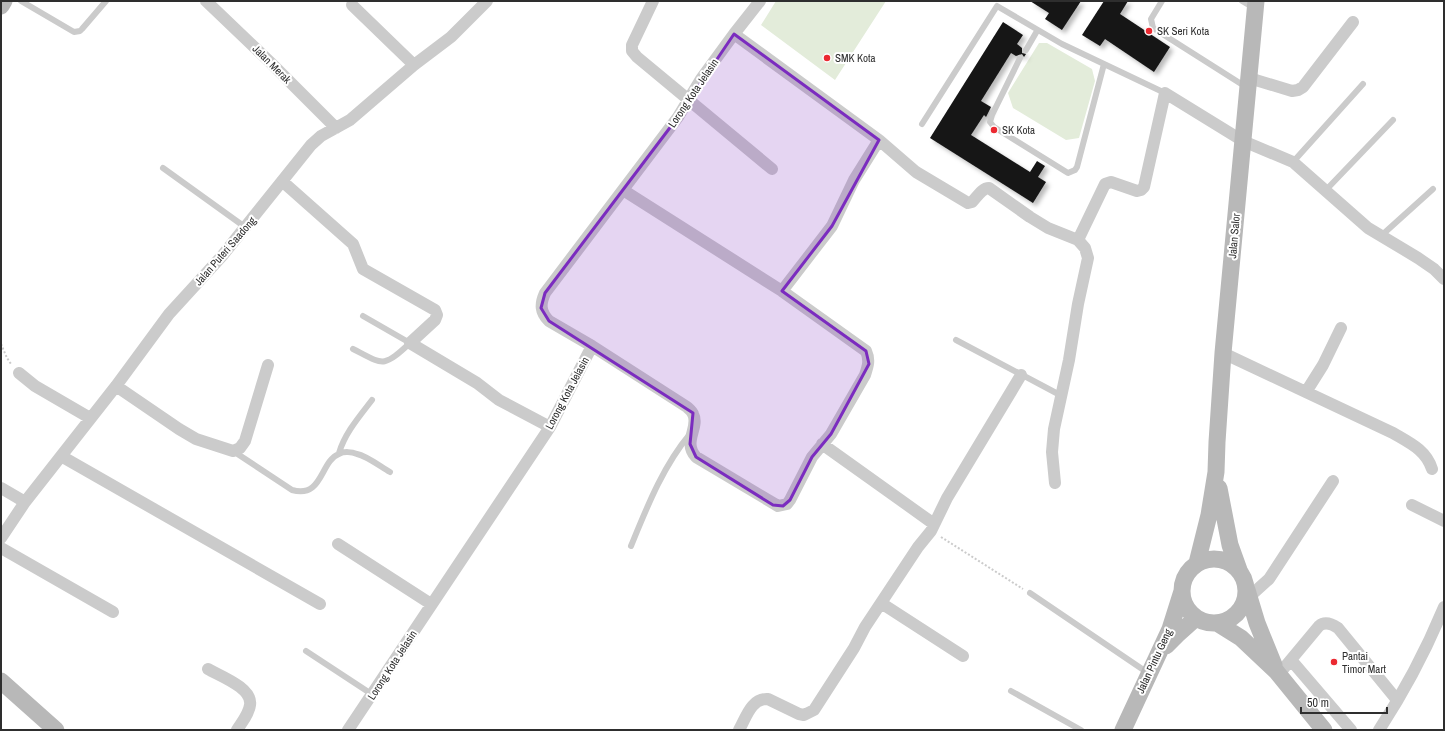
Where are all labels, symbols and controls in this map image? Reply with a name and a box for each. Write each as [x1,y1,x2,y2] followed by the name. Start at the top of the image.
[1157,24,1209,38] place label: SK Seri Kota
[1144,26,1154,36] marker: SK Seri Kota
[250,42,295,87] street label: Jalan Merak
[835,51,876,65] place label: SMK Kota
[822,53,832,63] marker: SMK Kota
[665,56,721,130] street label: Lorong Kota Jelasin
[1002,123,1035,137] place label: SK Kota
[989,125,999,135] marker: SK Kota
[1225,213,1243,259] street label: Jalan Salor
[191,214,259,288] street label: Jalan Puteri Saadong
[542,354,592,432] street label: Lorong Kota Jelasin
[1133,626,1175,696] street label: Jalan Pintu Geng
[364,628,420,702] street label: Lorong Kota Jelasin
[1342,649,1386,676] place label: Pantai Timor Mart
[1329,657,1339,667] marker: Pantai Timor Mart
[1301,689,1387,715] scale bar
[1307,695,1329,711] text: 50 m

